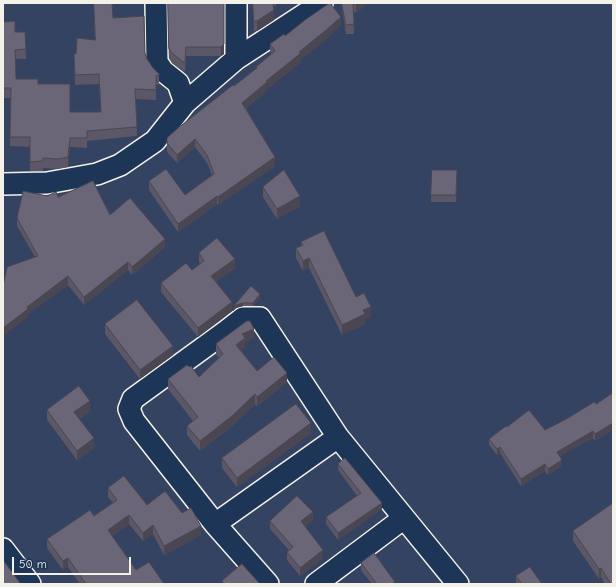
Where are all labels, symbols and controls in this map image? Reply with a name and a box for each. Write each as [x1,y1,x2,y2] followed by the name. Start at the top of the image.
[14,549,133,575] scale bar
[19,557,47,571] text: 50 m

